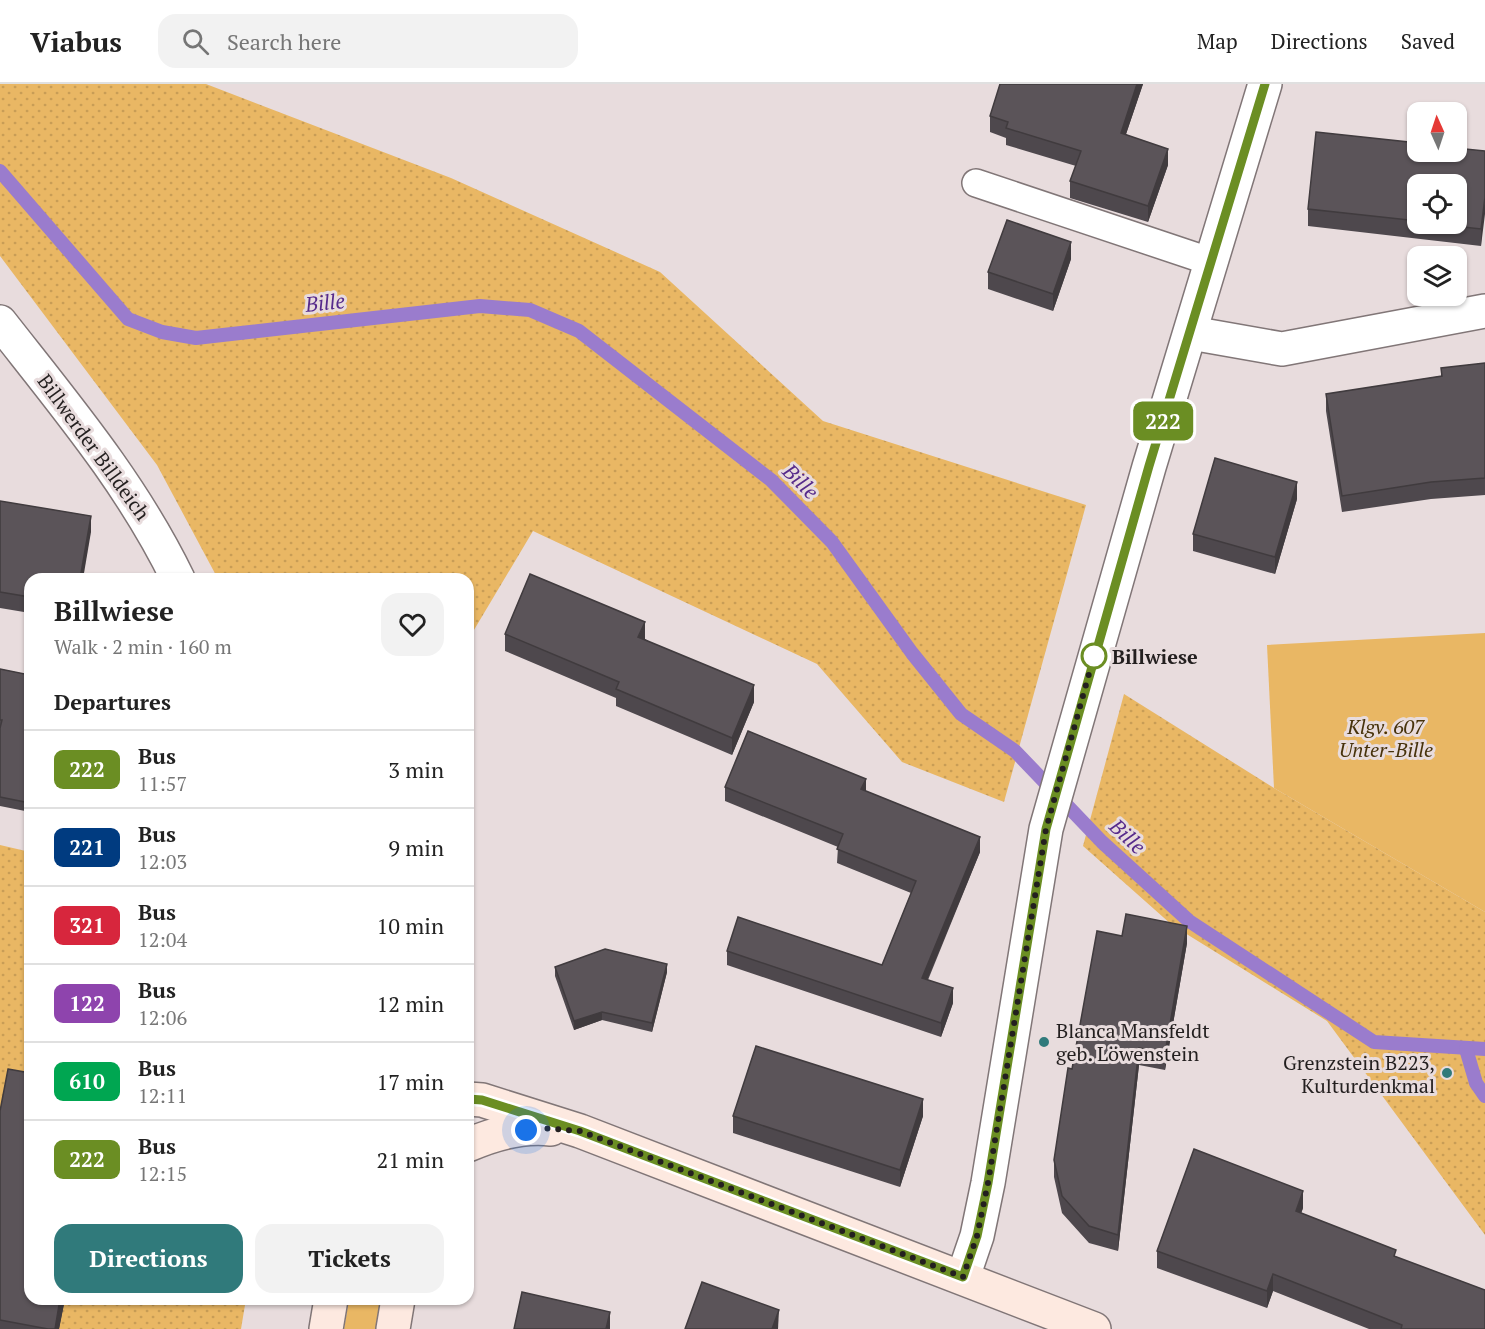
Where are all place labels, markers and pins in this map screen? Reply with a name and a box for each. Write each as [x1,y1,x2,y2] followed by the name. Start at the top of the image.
[1081,643,1107,669] marker: Billwiese
[1112,643,1198,670] place label: Billwiese
[1056,1017,1210,1067] place label: Blanca Mansfeldt geb. Löwenstein
[1037,1035,1051,1049] marker: Blanca Mansfeldt geb. Löwenstein
[1283,1049,1435,1099] place label: Grenzstein B223, Kulturdenkmal
[1440,1066,1454,1080] marker: Grenzstein B223, Kulturdenkmal

